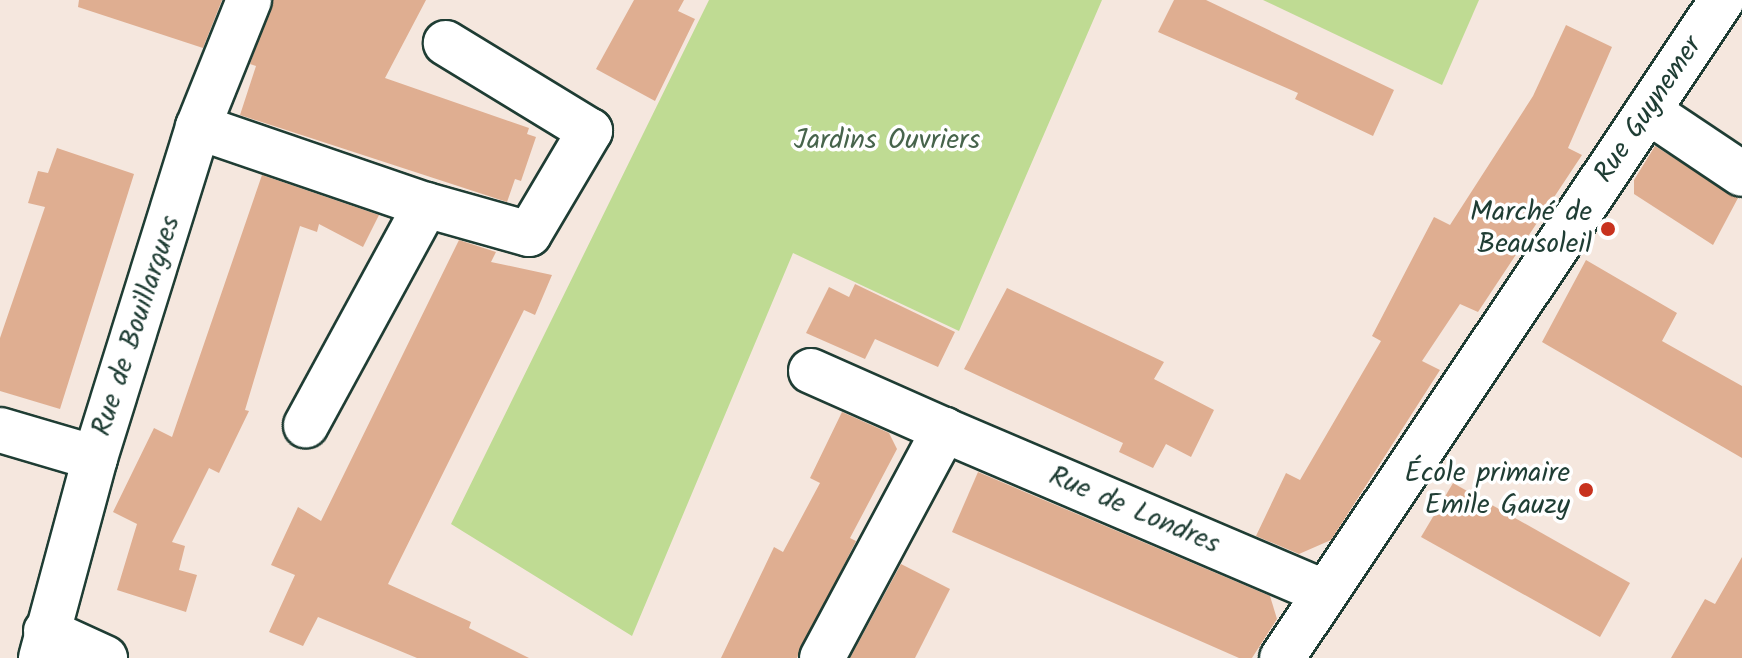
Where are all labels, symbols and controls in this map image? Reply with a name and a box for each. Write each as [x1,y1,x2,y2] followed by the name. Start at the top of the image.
[1588,31,1710,189] street label: Rue Guynemer
[794,124,980,158] park label: Jardins Ouvriers
[1470,196,1592,262] place label: Marché de Beausoleil
[86,212,188,440] street label: Rue de Bouillargues
[1599,220,1617,238] marker: Marché de Beausoleil
[1405,457,1570,523] place label: École primaire Emile Gauzy
[1044,460,1224,562] street label: Rue de Londres
[1577,481,1595,499] marker: École primaire Emile Gauzy

